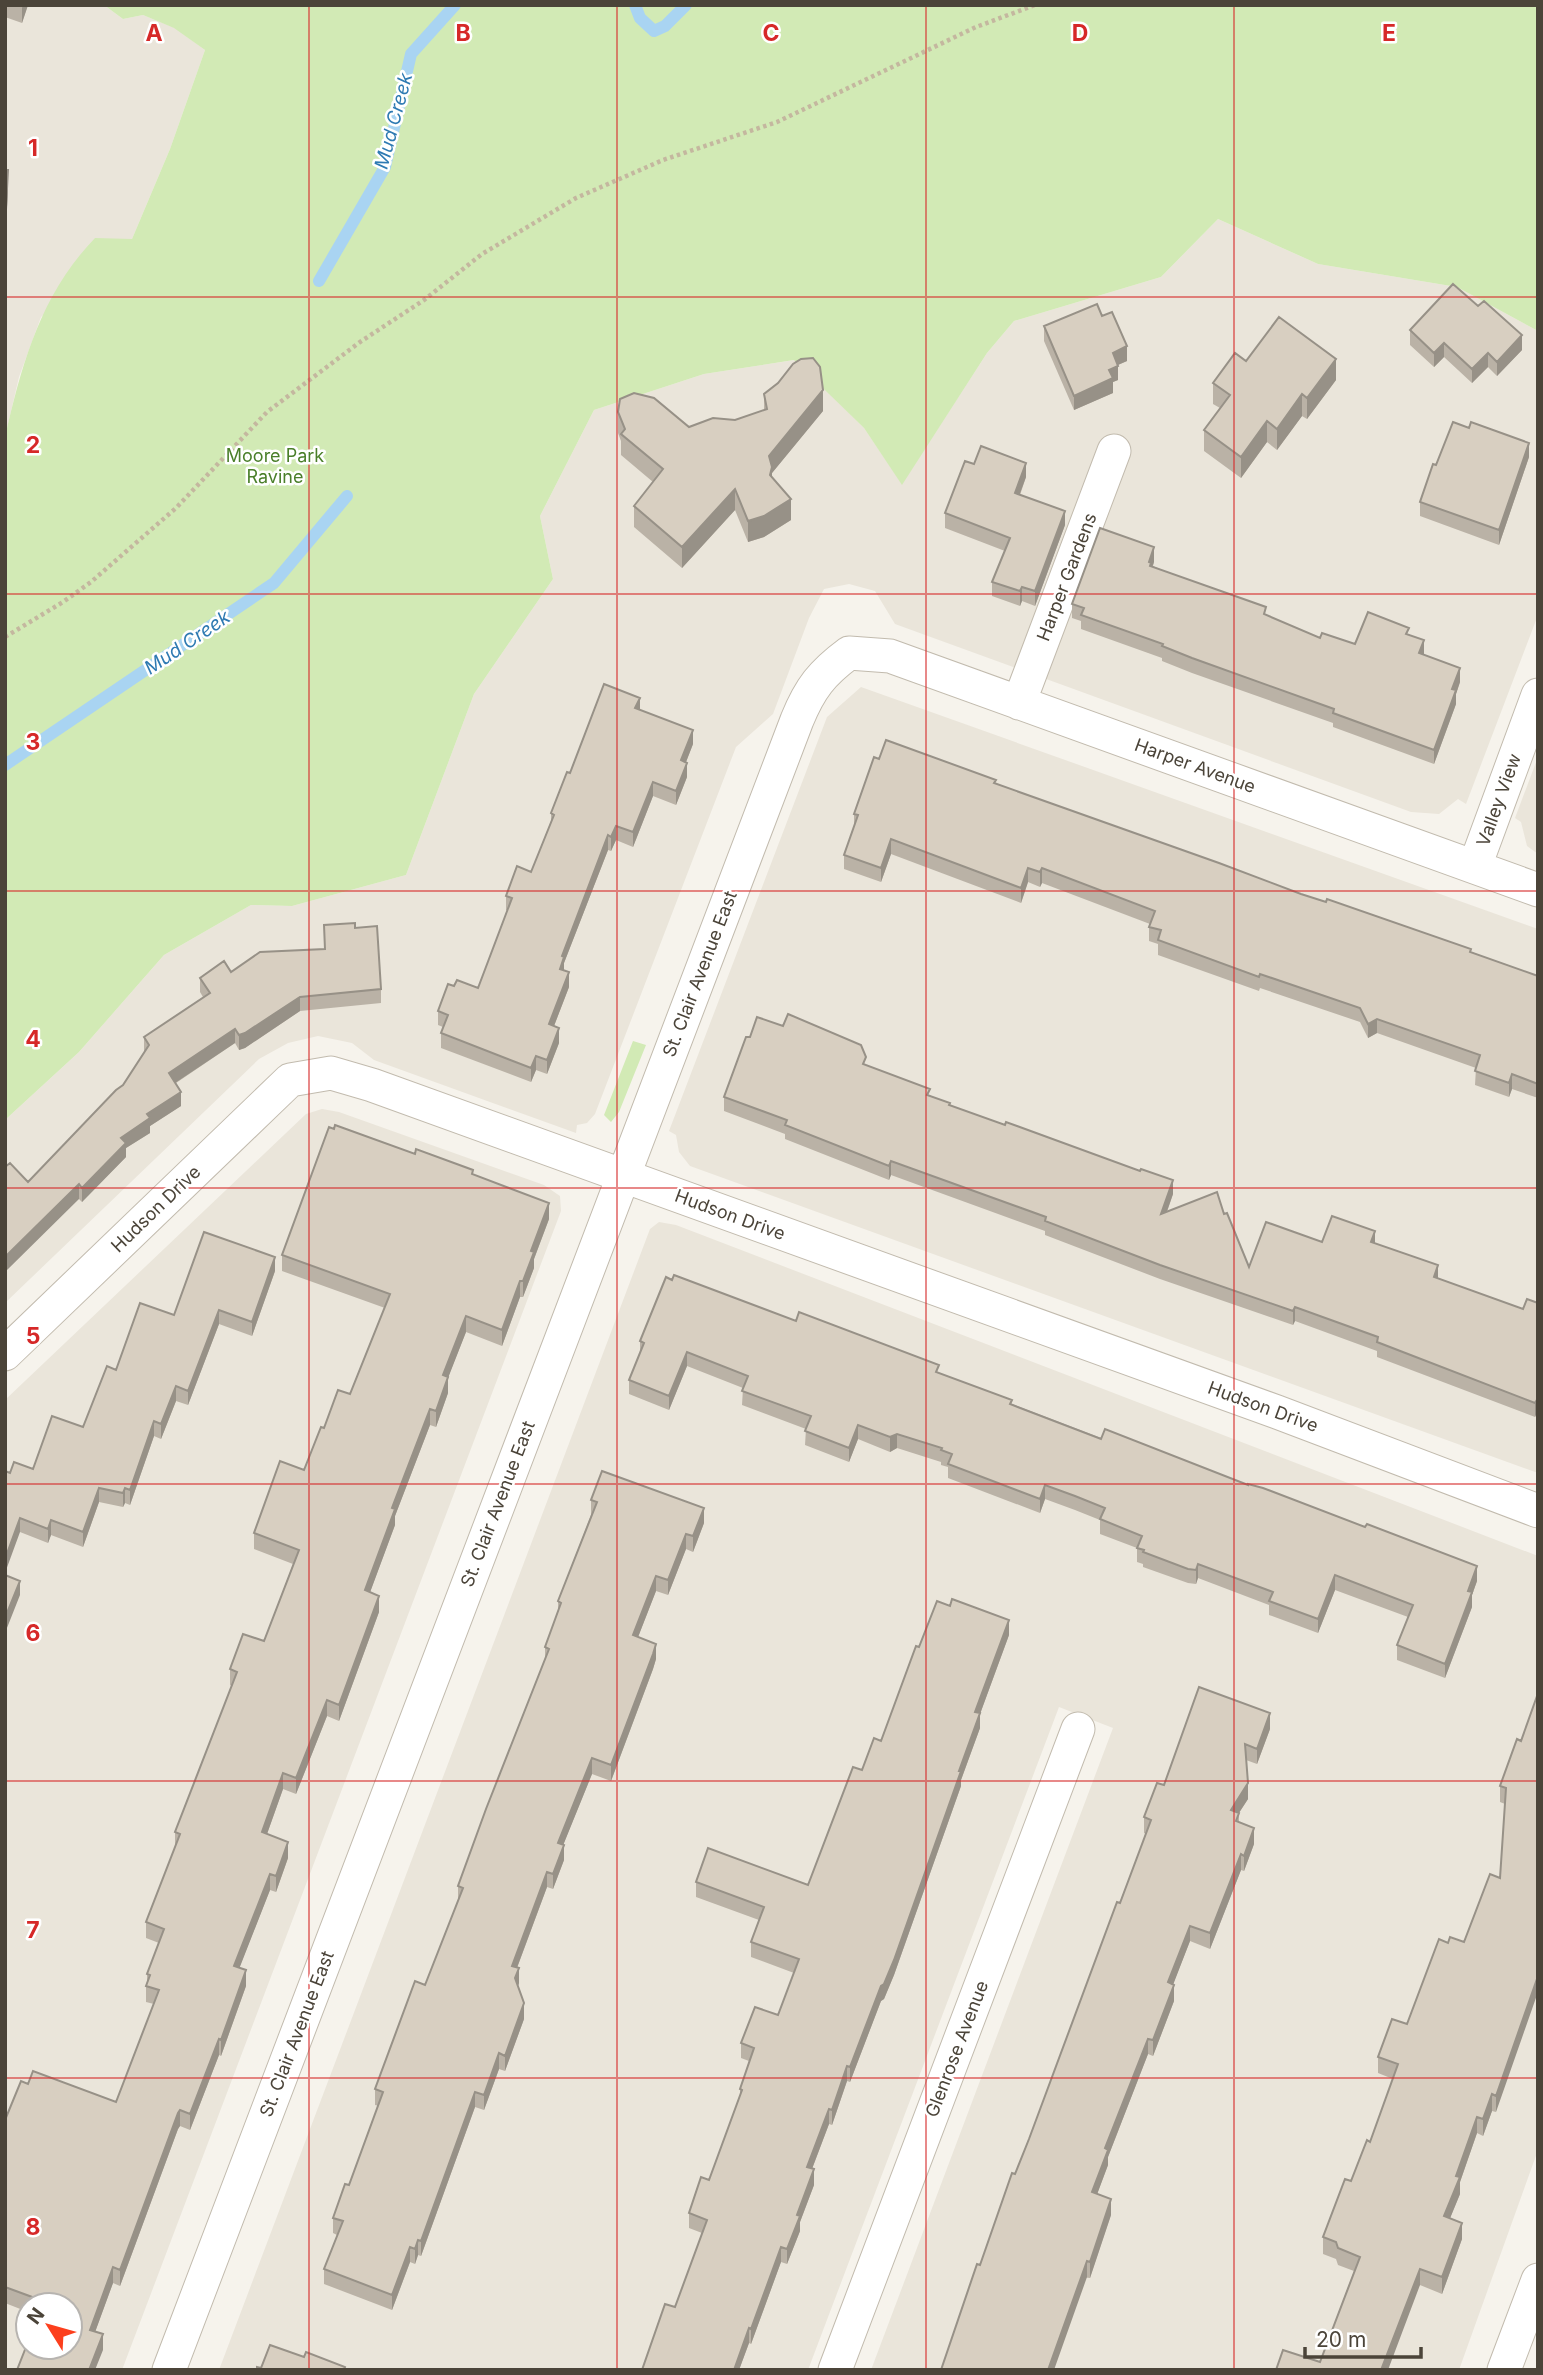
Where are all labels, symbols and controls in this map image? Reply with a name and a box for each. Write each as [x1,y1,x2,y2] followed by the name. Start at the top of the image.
[145,19,163,47] text: A
[455,19,471,47] text: B
[762,19,780,47] text: C
[1072,19,1088,47] text: D
[1382,19,1396,47] text: E
[370,70,417,172] water label: Mud Creek
[28,134,38,162] text: 1
[26,431,40,459] text: 2
[226,445,324,487] park label: Moore Park Ravine
[1032,510,1101,644] street label: Harper Gardens
[140,605,235,679] water label: Mud Creek
[26,728,40,756] text: 3
[1132,734,1258,797] street label: Harper Avenue
[1472,750,1525,849] street label: Valley View
[658,888,741,1060] street label: St. Clair Avenue East
[25,1025,41,1053] text: 4
[107,1161,205,1256] street label: Hudson Drive
[672,1185,788,1244] street label: Hudson Drive
[26,1322,40,1350] text: 5
[1205,1377,1321,1436] street label: Hudson Drive
[456,1418,539,1590] street label: St. Clair Avenue East
[26,1619,40,1647] text: 6
[26,1916,40,1944] text: 7
[255,1948,338,2120] street label: St. Clair Avenue East
[921,1978,992,2120] street label: Glenrose Avenue
[26,2213,40,2241] text: 8
[14,2291,84,2361] north arrow
[22,2303,49,2329] text: N
[1305,2316,1420,2360] scale bar
[1316,2327,1366,2352] text: 20 m

